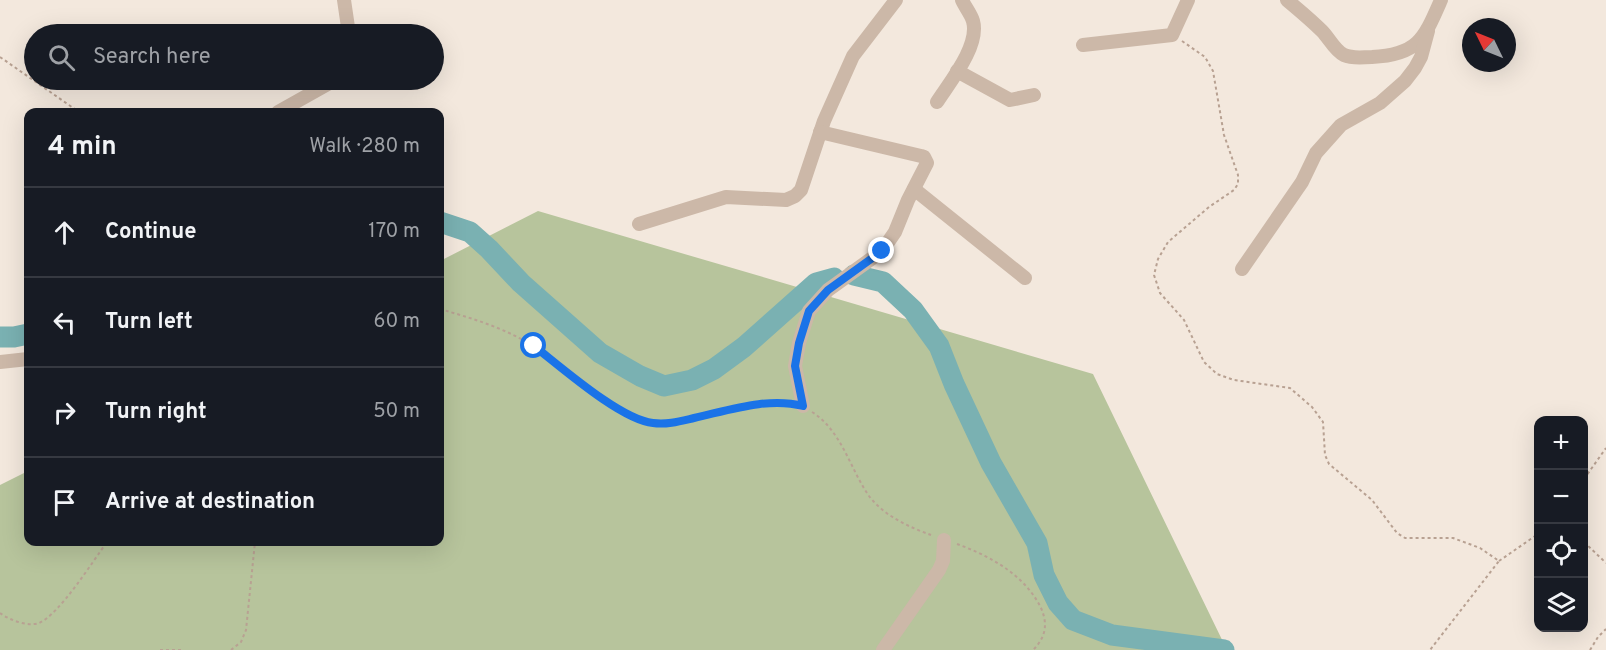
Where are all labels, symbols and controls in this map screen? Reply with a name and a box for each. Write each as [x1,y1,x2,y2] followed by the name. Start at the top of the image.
[1462,18,1516,72] north arrow
[24,24,444,90] search box
[45,41,78,74] icon: search
[93,44,211,71] text: Search here
[48,131,117,164] text: 4 min
[309,134,420,160] text: Walk · 280 m
[48,216,81,249] icon: ahead
[105,219,196,246] text: Continue
[368,219,420,245] text: 170 m
[868,237,894,263] route end
[48,306,81,339] icon: left
[105,309,193,336] text: Turn left
[374,309,420,335] text: 60 m
[520,332,546,358] route start
[48,396,81,429] icon: right
[105,399,207,426] text: Turn right
[373,399,420,425] text: 50 m
[1534,416,1588,632] map controls
[1534,416,1588,470] button: +
[1534,470,1588,524] button: −
[48,486,81,519] icon: arrive
[105,489,315,516] text: Arrive at destination
[1534,524,1588,578] button: locate
[1534,578,1588,632] button: layers

